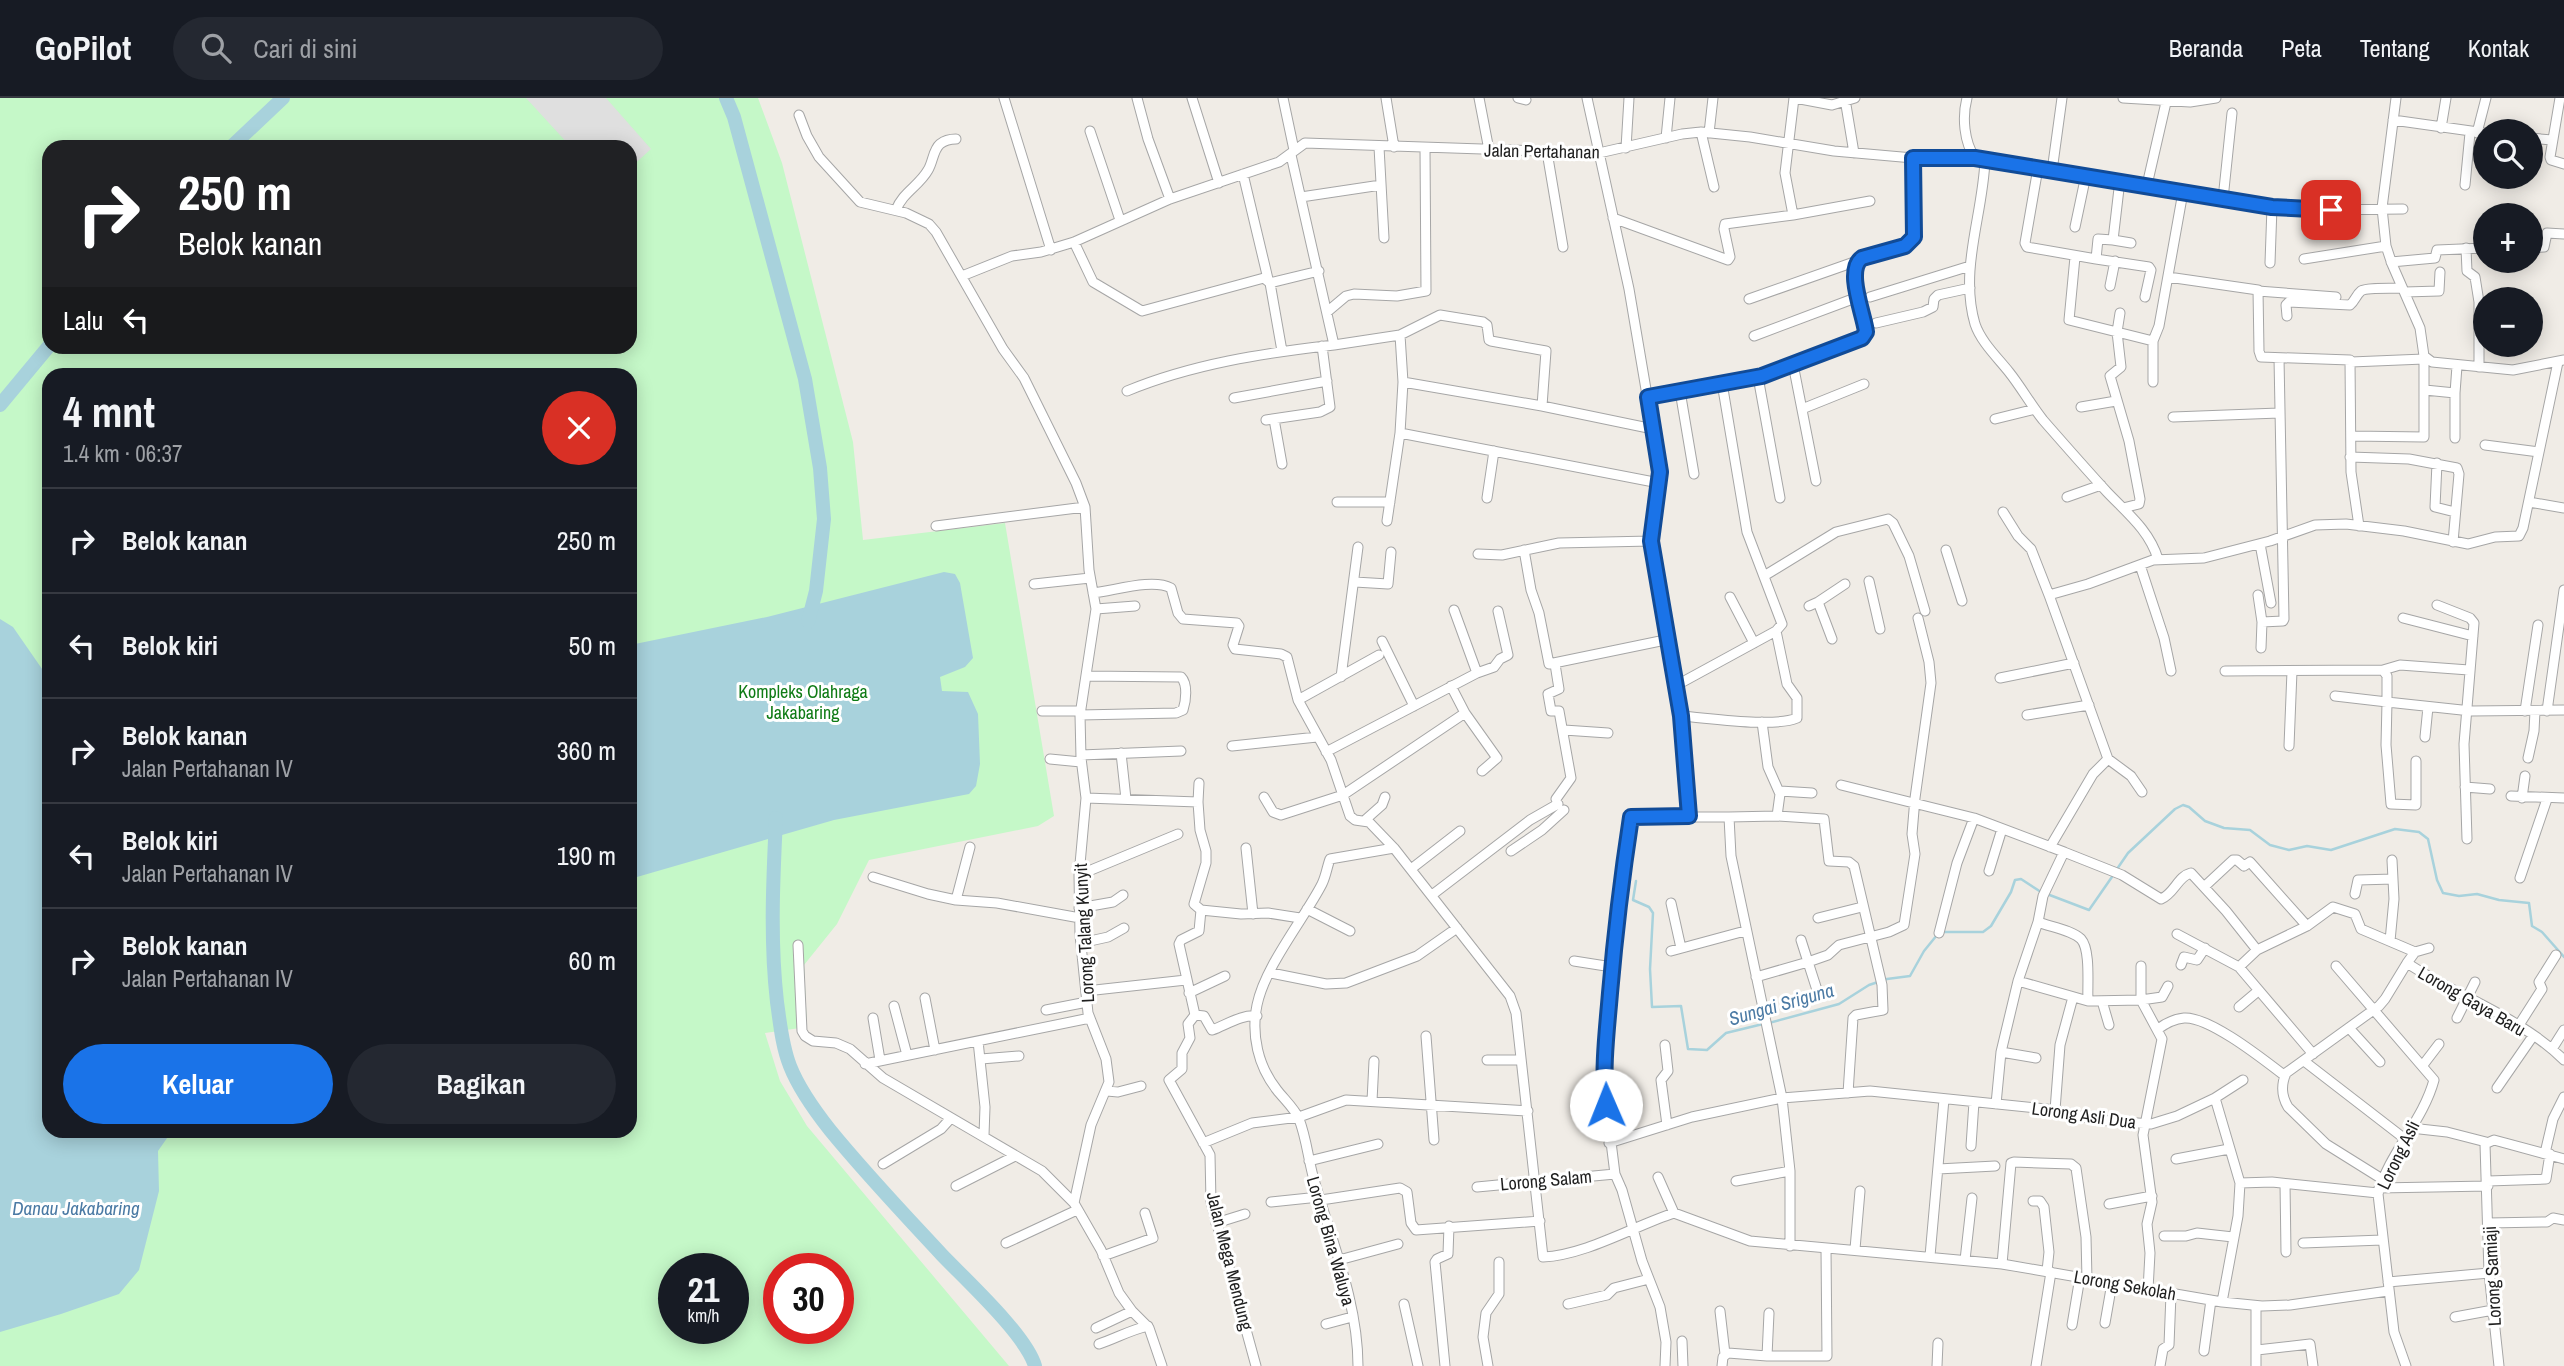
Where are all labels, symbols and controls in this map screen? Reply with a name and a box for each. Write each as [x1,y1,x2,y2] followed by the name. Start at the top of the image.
[173,17,663,80] search box
[35,26,131,70] text: GoPilot
[197,29,235,67] icon: search
[253,31,358,66] text: Cari di sini
[2169,32,2243,64] text: Beranda
[2281,32,2322,64] text: Peta
[2360,32,2430,64] text: Tentang
[2468,32,2529,64] text: Kontak
[2473,119,2543,357] map controls
[2473,119,2543,189] button: search
[1484,137,1600,165] street label: Jalan Pertahanan
[178,159,292,225] text: 250 m
[63,168,154,259] icon: right
[2301,180,2361,240] pin
[2312,191,2350,229] icon: arrive
[2473,203,2543,273] button: +
[178,222,322,265] text: Belok kanan
[2473,287,2543,357] button: −
[117,301,155,339] icon: left
[63,303,103,338] text: Lalu
[63,384,155,440] text: 4 mnt
[542,391,616,465] button: close
[63,438,183,469] text: 1.4 km · 06:37
[63,522,101,560] icon: right
[122,523,248,558] text: Belok kanan
[557,523,616,558] text: 250 m
[63,627,101,665] icon: left
[122,628,218,663] text: Belok kiri
[569,628,616,663] text: 50 m
[738,679,868,725] park label: Kompleks Olahraga Jakabaring
[122,718,248,753] text: Belok kanan
[63,732,101,770] icon: right
[557,733,616,768] text: 360 m
[122,753,293,784] text: Jalan Pertahanan IV
[122,823,218,858] text: Belok kiri
[63,837,101,875] icon: left
[557,838,616,873] text: 190 m
[122,858,293,889] text: Jalan Pertahanan IV
[1068,863,1100,1003] street label: Lorong Talang Kunyit
[122,928,248,963] text: Belok kanan
[63,942,101,980] icon: right
[569,943,616,978] text: 60 m
[2414,960,2530,1042] street label: Lorong Gaya Baru
[122,963,293,994] text: Jalan Pertahanan IV
[1725,976,1837,1031] water label: Sungai Sriguna
[63,1044,333,1124] button: Keluar
[347,1044,616,1124] button: Bagikan
[1569,1068,1643,1142] position arrow
[2030,1095,2138,1135] street label: Lorong Asli Dua
[2371,1116,2425,1194] street label: Lorong Asli
[1499,1164,1593,1196] street label: Lorong Salam
[1301,1174,1361,1308] street label: Lorong Bina Waluya
[1201,1189,1259,1334] street label: Jalan Mega Mendung
[12,1195,140,1221] water label: Danau Jakabaring
[2477,1225,2507,1327] street label: Lorong Samiaji
[763,1253,854,1344] speed limit sign: 30
[2072,1264,2178,1306] street label: Lorong Sekolah
[688,1266,719,1313] text: 21
[688,1303,720,1328] text: km/h

